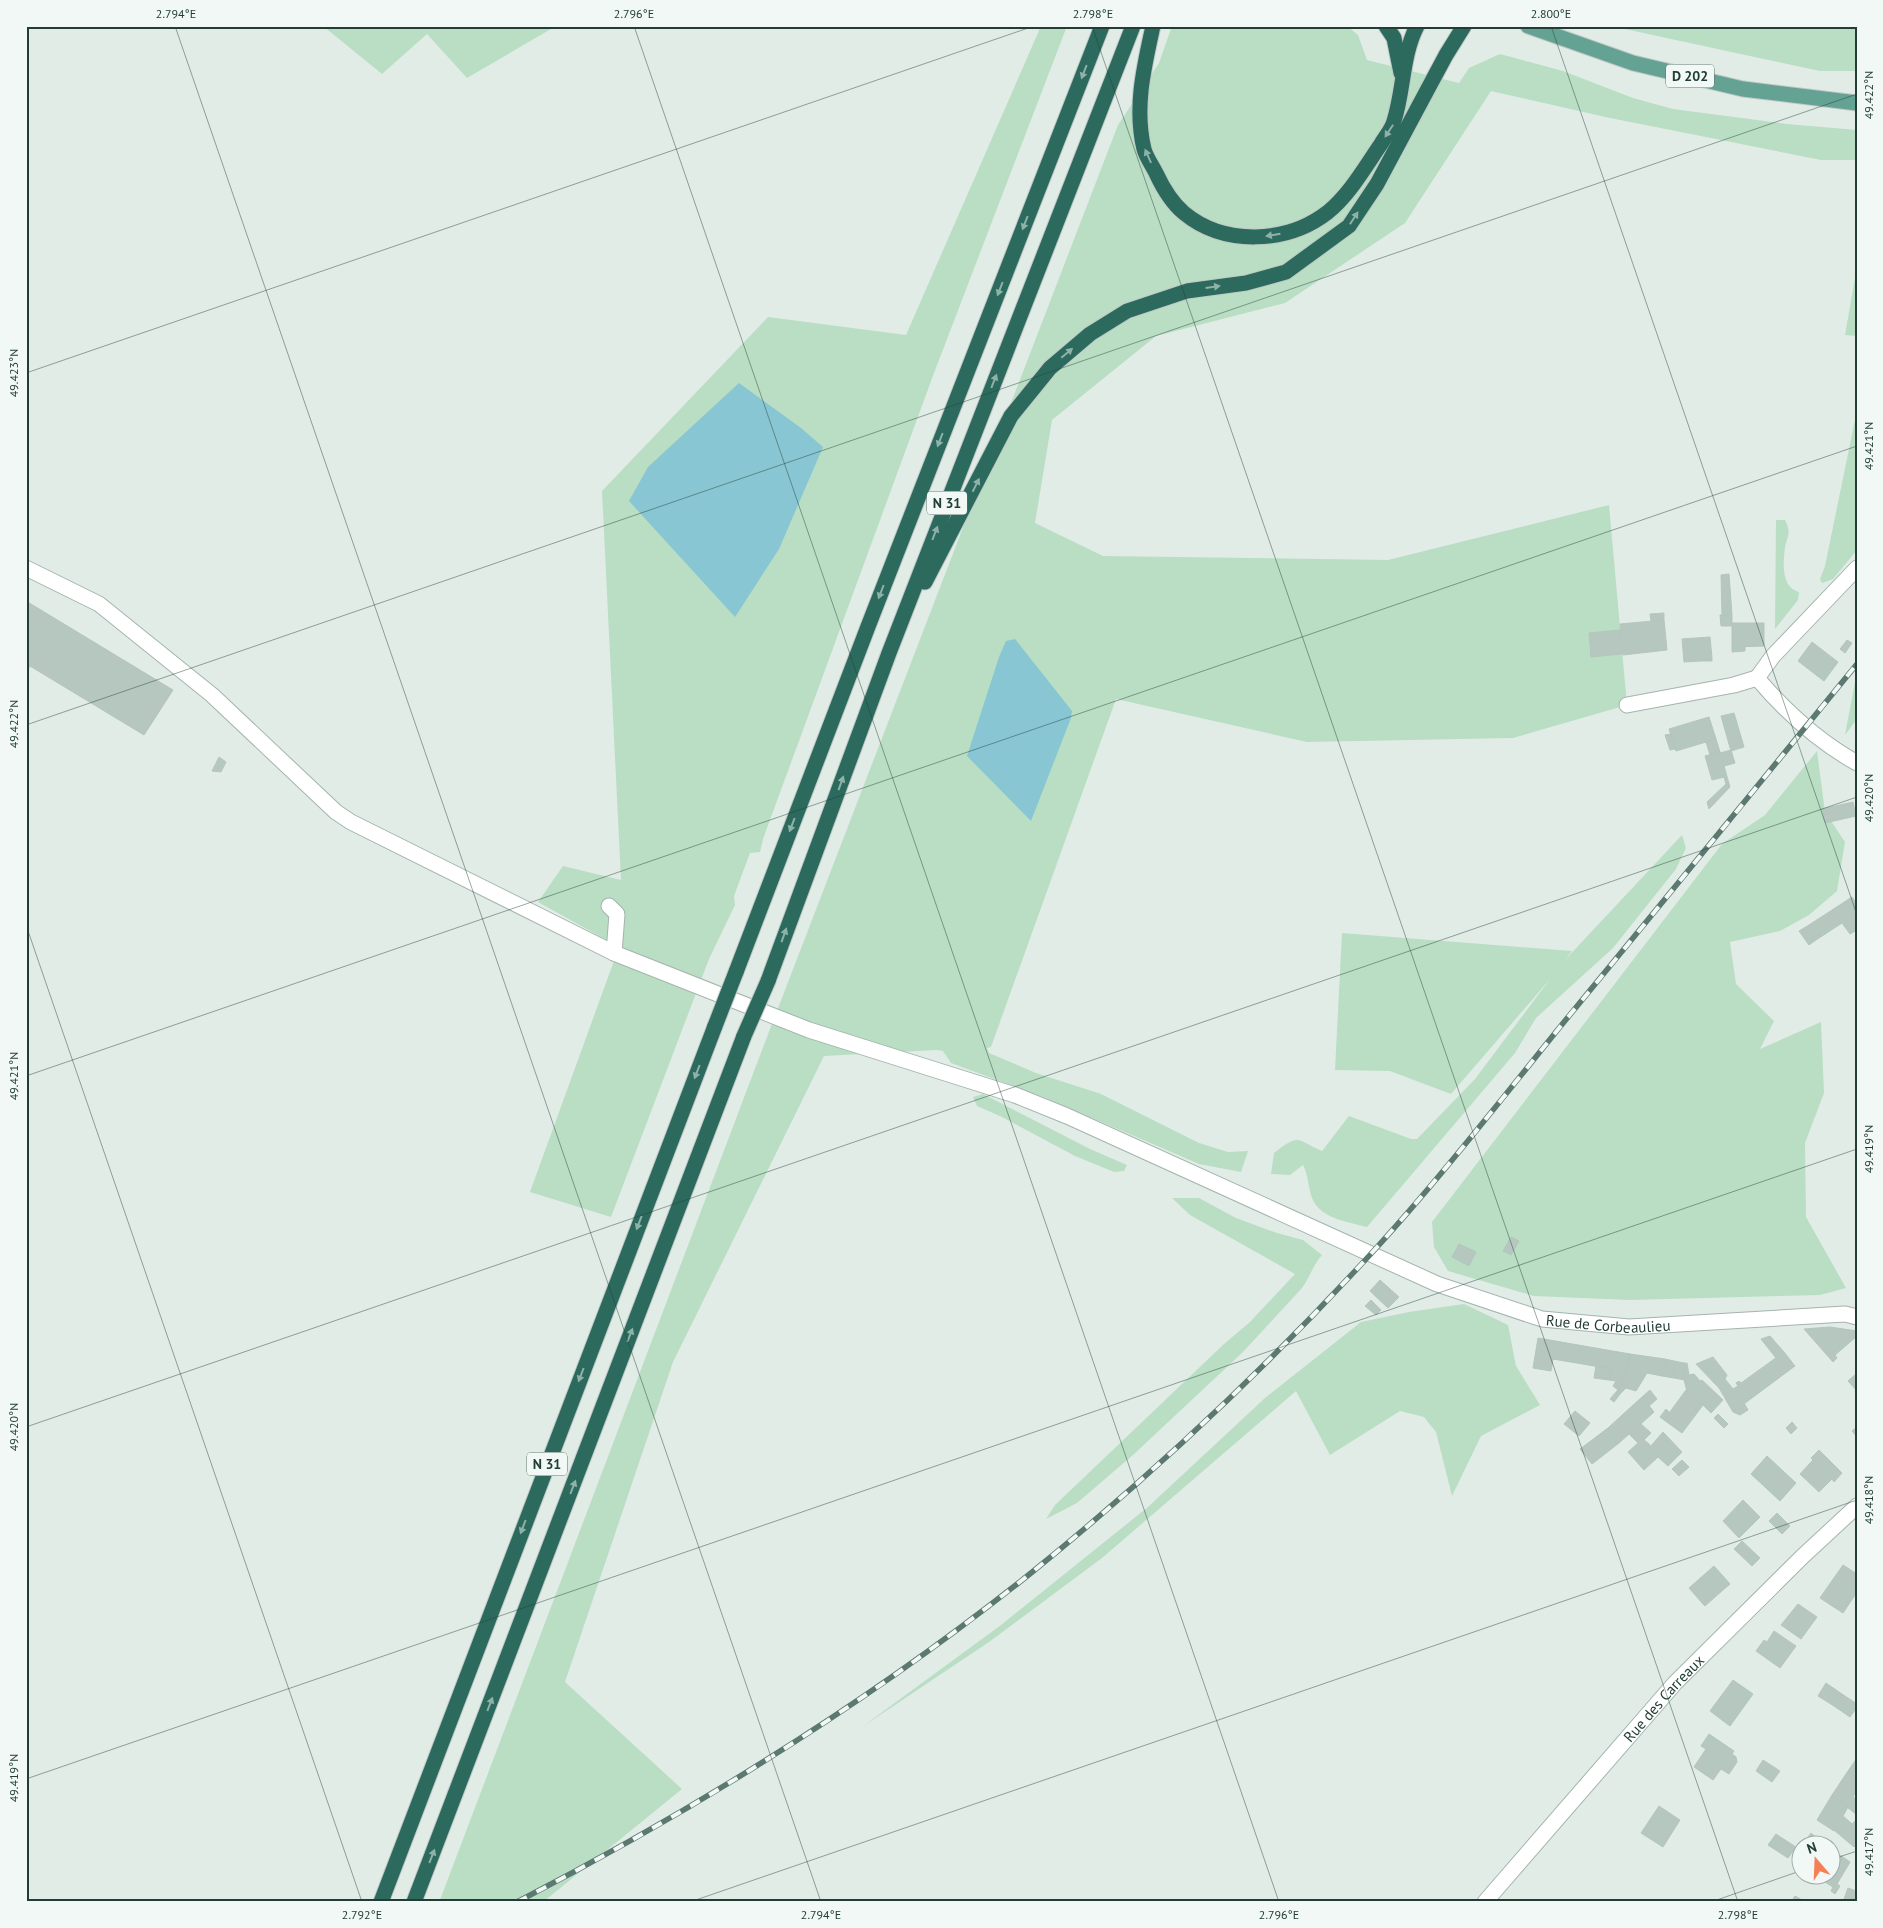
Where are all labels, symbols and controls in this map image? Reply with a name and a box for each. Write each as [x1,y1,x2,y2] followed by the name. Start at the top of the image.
[156,6,196,21] text: 2.794°E
[614,6,654,21] text: 2.796°E
[1073,6,1113,21] text: 2.798°E
[1531,6,1571,21] text: 2.800°E
[1666,64,1714,88] road number: D 202
[1080,65,1088,80] one-way arrow
[1861,71,1876,119] text: 49.422°N
[1384,124,1394,137] one-way arrow
[1143,149,1151,163] one-way arrow
[1350,211,1359,225] one-way arrow
[1021,216,1029,231] one-way arrow
[1264,231,1280,239] one-way arrow
[995,282,1003,296] one-way arrow
[1205,283,1221,291] one-way arrow
[1061,347,1073,359] one-way arrow
[6,349,21,397] text: 49.423°N
[991,374,999,388] one-way arrow
[1861,422,1876,470] text: 49.421°N
[936,433,944,447] one-way arrow
[972,478,980,492] one-way arrow
[927,492,967,514] road number: N 31
[932,526,940,540] one-way arrow
[877,585,885,599] one-way arrow
[6,700,21,748] text: 49.422°N
[1861,774,1876,822] text: 49.420°N
[837,775,845,790] one-way arrow
[788,818,796,833] one-way arrow
[781,928,788,943] one-way arrow
[6,1052,21,1100] text: 49.421°N
[693,1064,700,1079] one-way arrow
[1861,1125,1876,1173] text: 49.419°N
[635,1216,642,1231] one-way arrow
[1545,1310,1671,1337] street label: Rue de Corbeaulieu
[626,1327,634,1342] one-way arrow
[577,1368,585,1383] one-way arrow
[6,1403,21,1451] text: 49.420°N
[527,1452,567,1476] road number: N 31
[1861,1476,1876,1524] text: 49.418°N
[569,1480,577,1494] one-way arrow
[519,1520,527,1535] one-way arrow
[1619,1650,1708,1746] street label: Rue des Carreaux
[487,1697,494,1712] one-way arrow
[6,1754,21,1802] text: 49.419°N
[1861,1828,1876,1876] text: 49.417°N
[1790,1836,1840,1886] north arrow
[1804,1838,1819,1858] text: N
[428,1848,436,1863] one-way arrow
[342,1907,382,1922] text: 2.792°E
[801,1907,841,1922] text: 2.794°E
[1259,1907,1299,1922] text: 2.796°E
[1718,1907,1758,1922] text: 2.798°E

